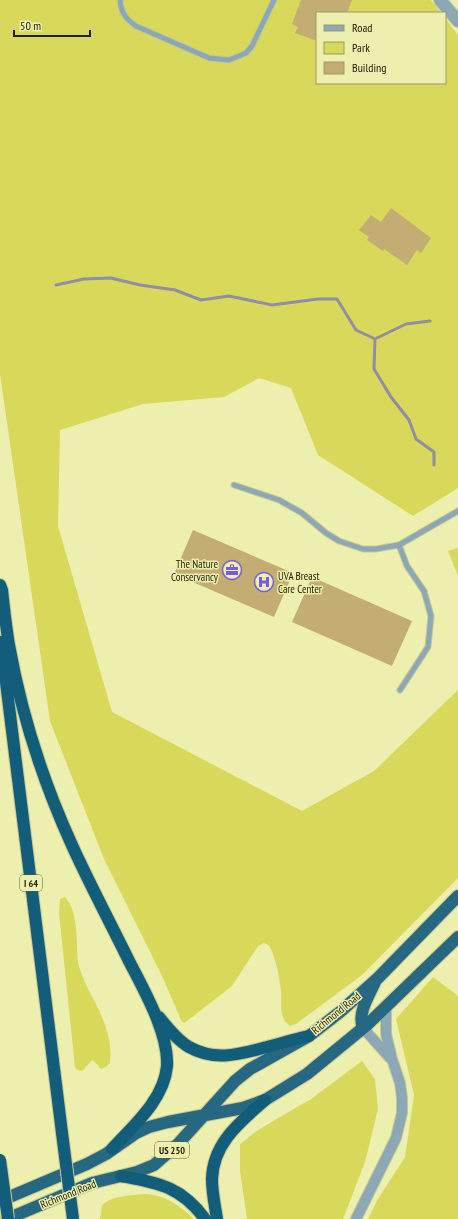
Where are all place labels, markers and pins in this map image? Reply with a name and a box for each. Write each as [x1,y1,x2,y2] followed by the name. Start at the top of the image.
[171,557,219,584] place label: The Nature Conservancy
[221,559,243,581] office icon: The Nature Conservancy
[278,569,322,596] place label: UVA Breast Care Center
[253,571,275,593] hospital icon: UVA Breast Care Center

